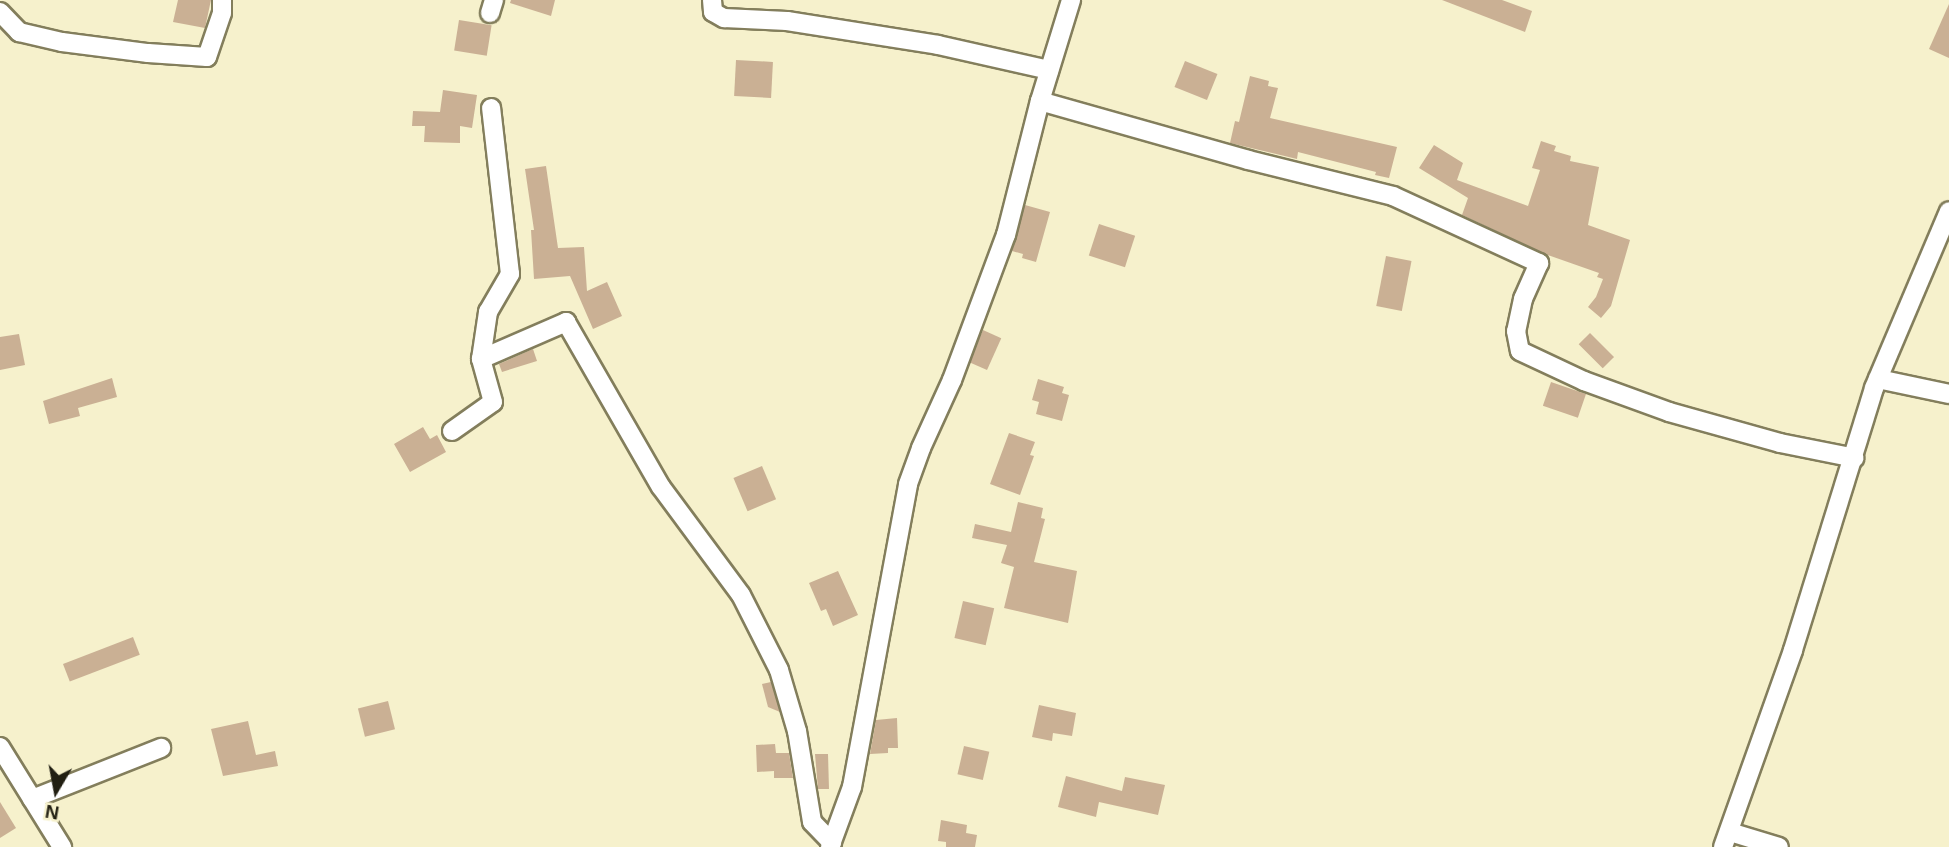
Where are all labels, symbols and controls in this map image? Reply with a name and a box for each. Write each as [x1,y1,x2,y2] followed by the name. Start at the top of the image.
[21,756,91,826] north arrow
[44,801,61,824] text: N

